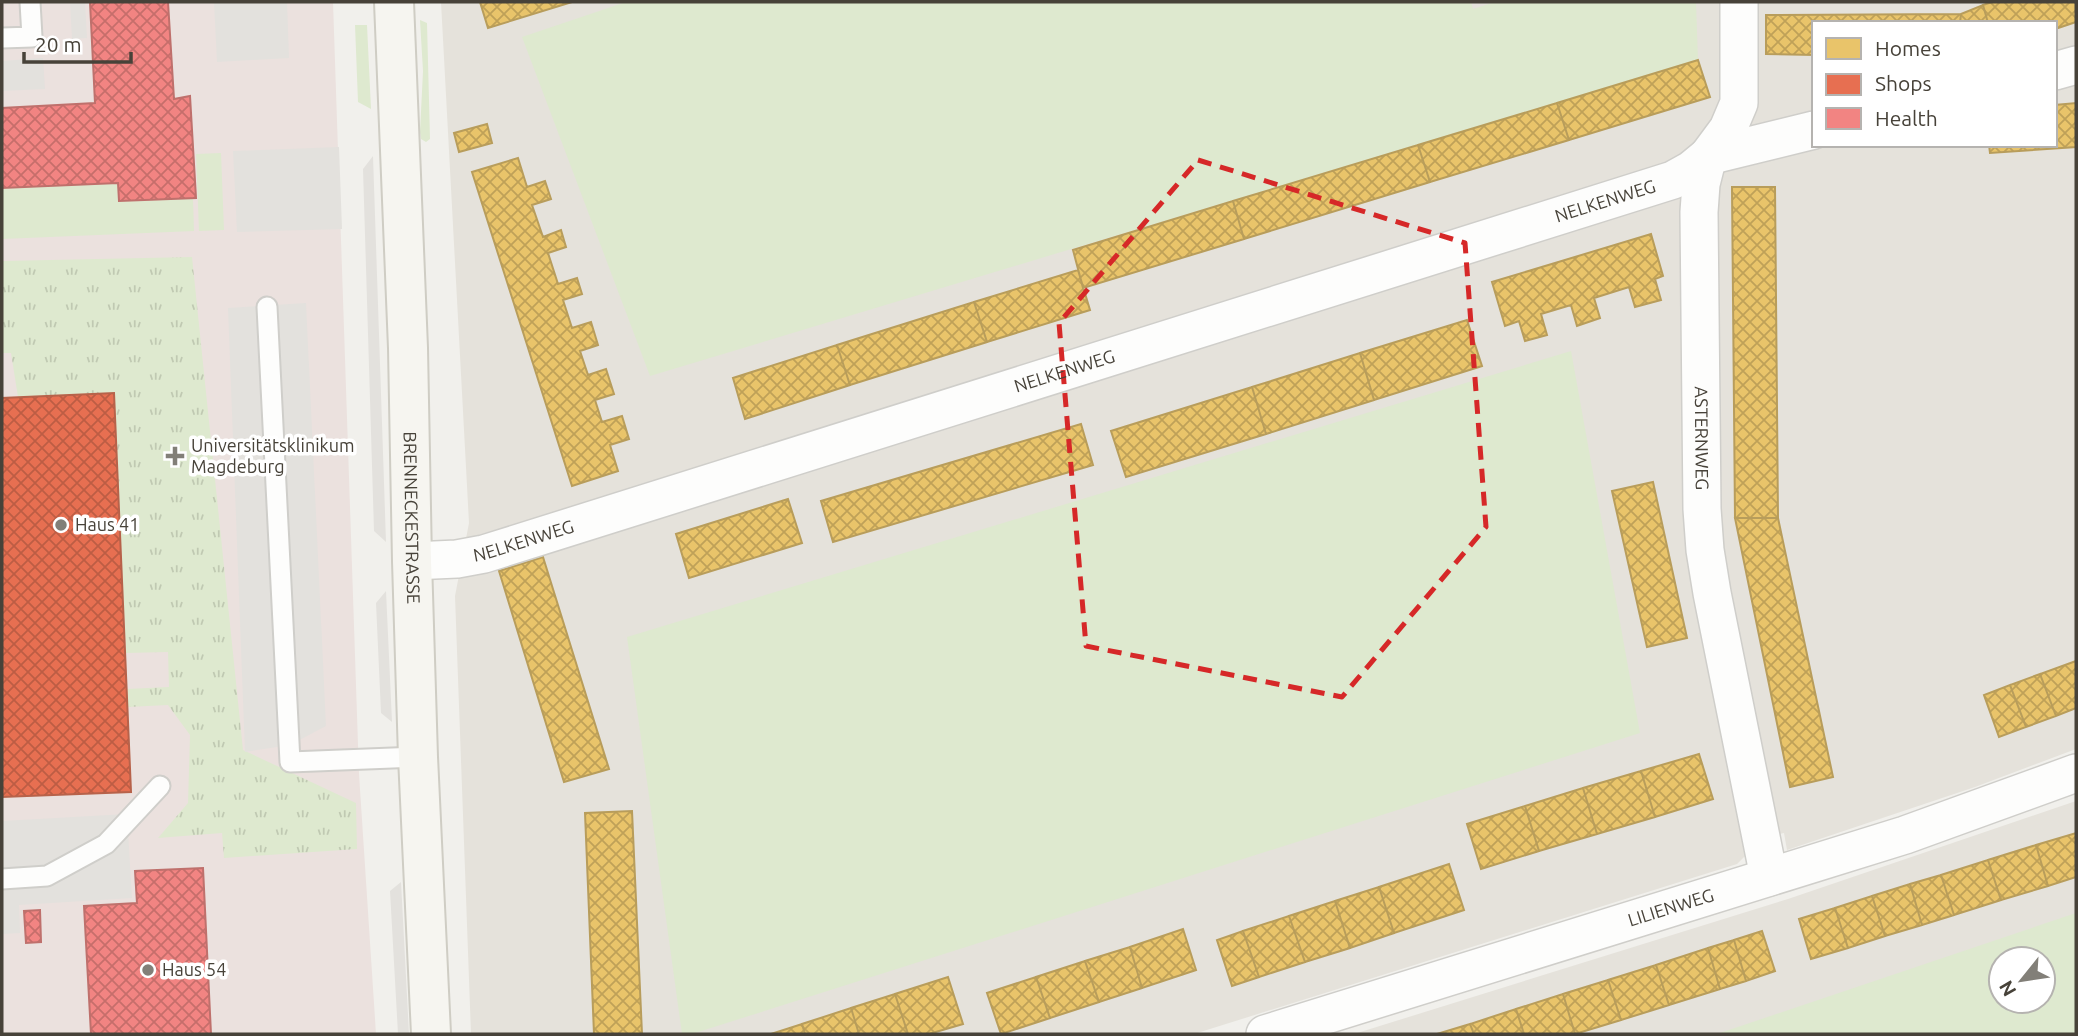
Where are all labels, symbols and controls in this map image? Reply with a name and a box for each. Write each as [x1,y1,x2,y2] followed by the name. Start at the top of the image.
[24,21,131,65] scale bar
[1812,21,2057,147] legend
[35,32,82,56] text: 20 m
[1875,36,1941,60] text: Homes
[1875,71,1932,95] text: Shops
[1875,106,1938,130] text: Health
[1552,175,1658,226] street label: NELKENWEG
[1011,345,1117,396] street label: NELKENWEG
[1692,386,1713,490] street label: ASTERNWEG
[401,431,424,604] street label: BRENNECKESTRASSE
[191,435,355,476] place label: Universitätsklinikum Magdeburg
[165,446,185,466] marker: Universitätsklinikum Magdeburg
[75,514,139,534] place label: Haus 41
[471,515,576,565] street label: NELKENWEG
[53,517,69,533] marker: Haus 41
[1625,884,1716,930] street label: LILIENWEG
[1987,945,2057,1015] north arrow
[162,959,226,979] place label: Haus 54
[140,962,156,978] marker: Haus 54
[1994,977,2020,1000] text: N

